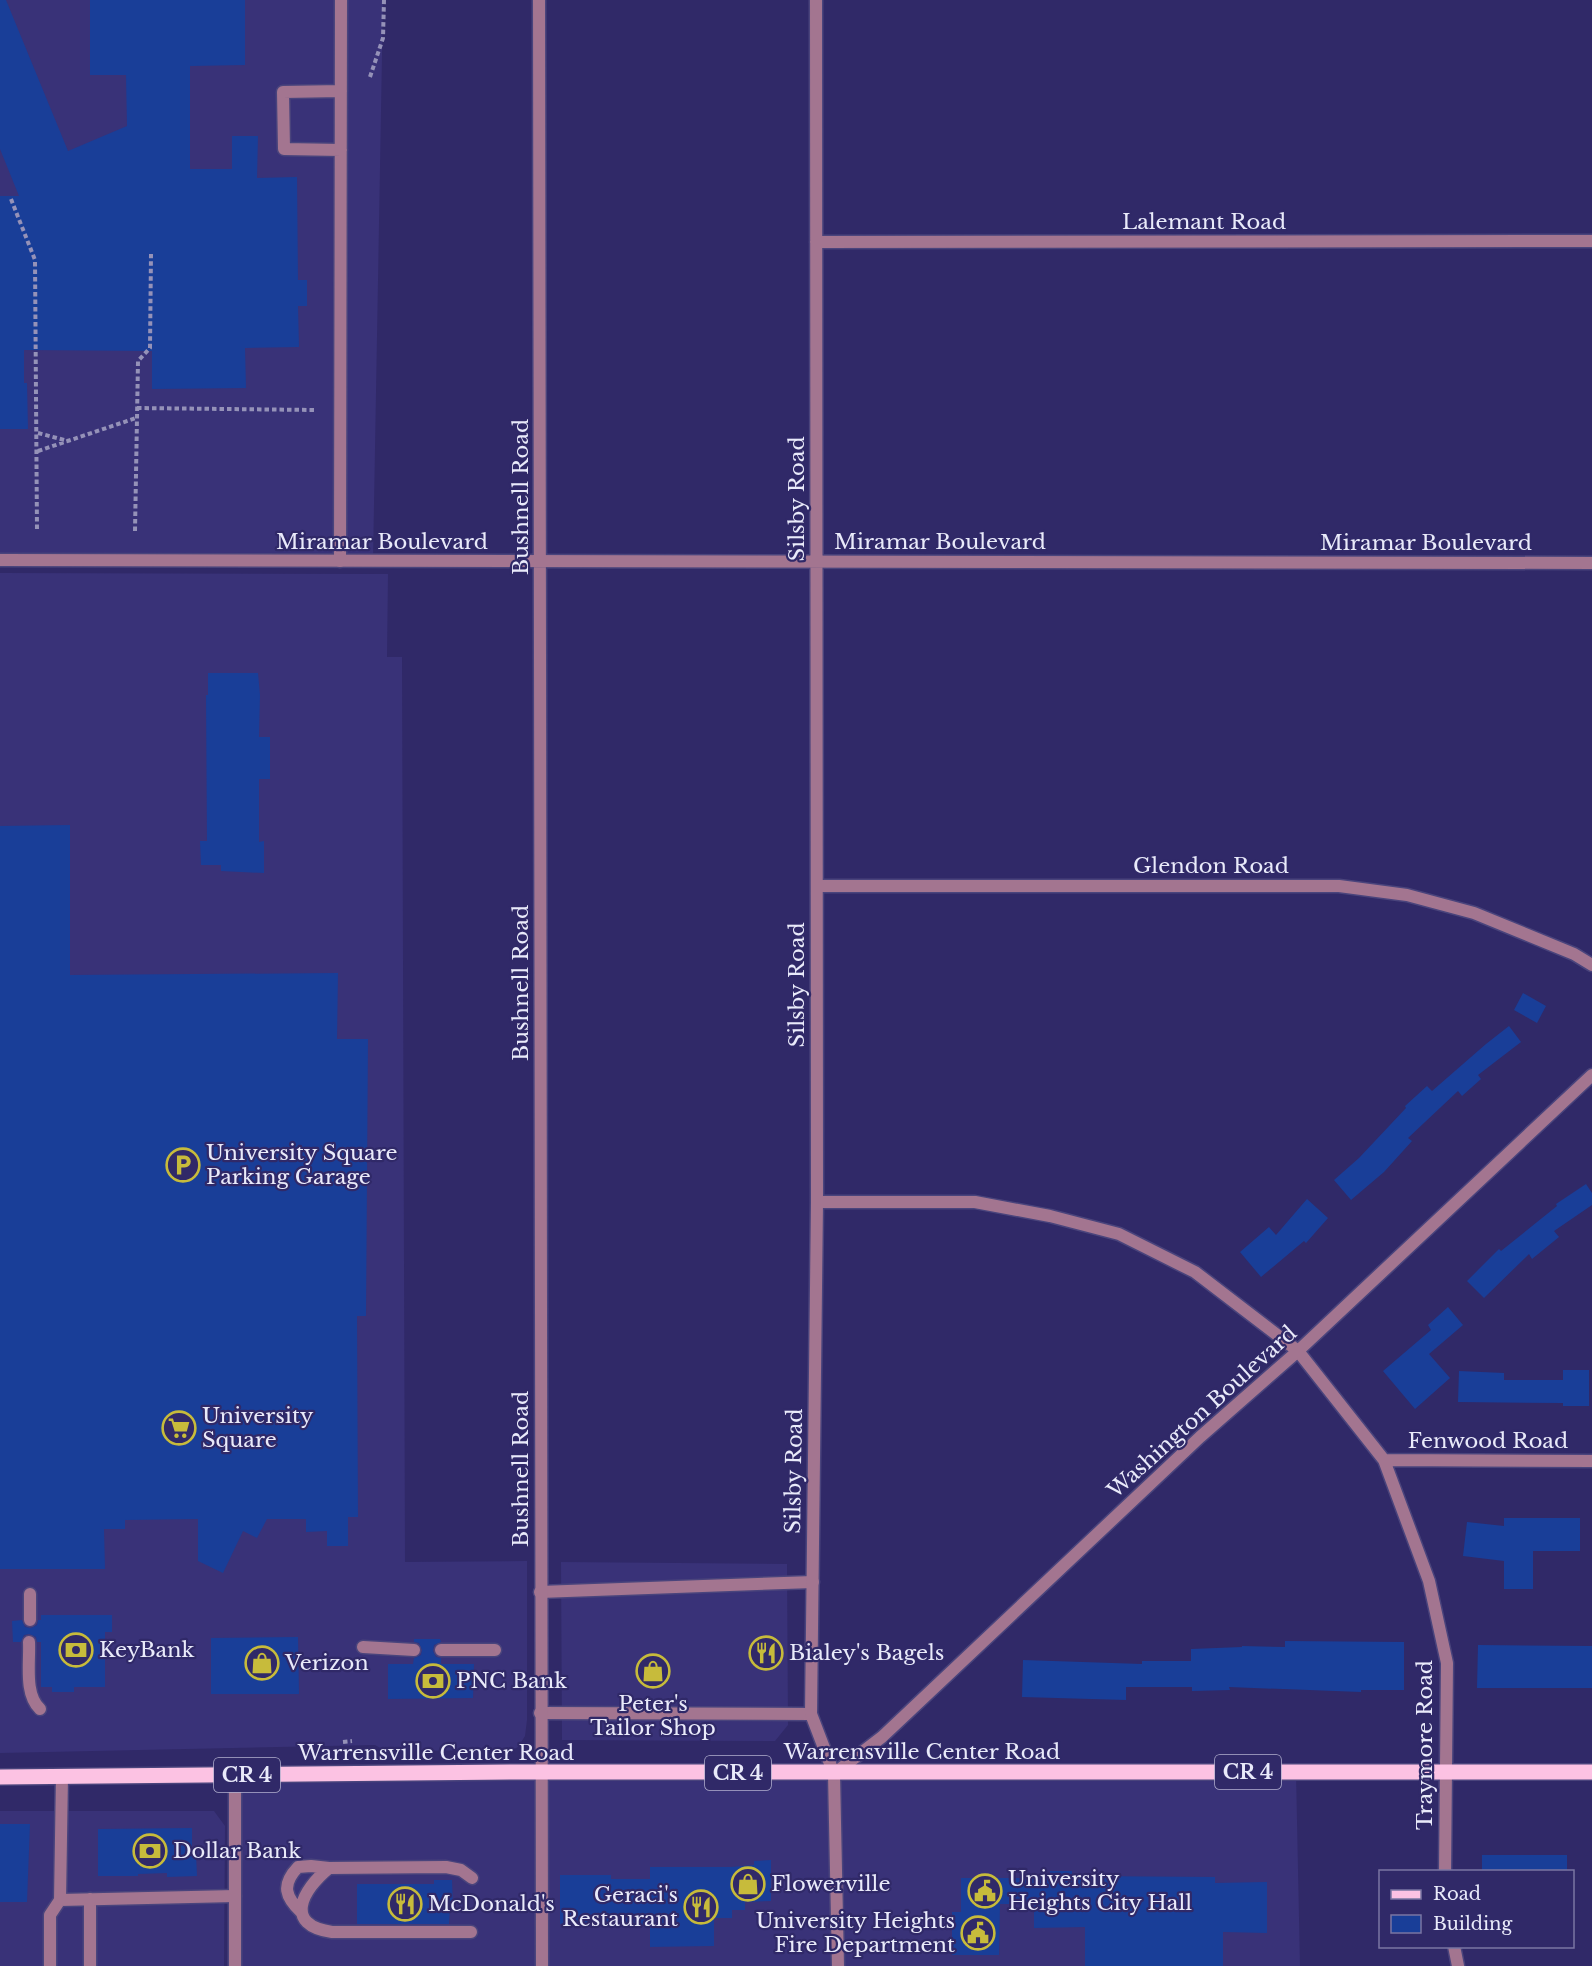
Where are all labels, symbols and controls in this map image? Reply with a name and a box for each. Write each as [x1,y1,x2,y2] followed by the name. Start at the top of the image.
[1122,209,1286,235] street label: Lalemant Road
[508,419,534,575] street label: Bushnell Road
[784,436,810,562] street label: Silsby Road
[276,529,488,555] street label: Miramar Boulevard
[834,529,1046,555] street label: Miramar Boulevard
[1320,530,1532,556] street label: Miramar Boulevard
[1133,853,1289,879] street label: Glendon Road
[508,905,534,1061] street label: Bushnell Road
[784,922,810,1048] street label: Silsby Road
[206,1140,398,1190] place label: University Square Parking Garage
[165,1147,201,1183] parking icon: University Square Parking Garage
[1101,1320,1302,1504] street label: Washington Boulevard
[508,1391,534,1547] street label: Bushnell Road
[202,1403,314,1453] place label: University Square
[780,1408,808,1534] street label: Silsby Road
[161,1410,197,1446] supermarket icon: University Square
[1408,1428,1568,1454] street label: Fenwood Road
[58,1632,94,1668] bank icon: KeyBank
[748,1635,784,1671] restaurant icon: Bialey's Bagels
[99,1637,195,1663] place label: KeyBank
[789,1640,944,1666] place label: Bialey's Bagels
[244,1645,280,1681] shop icon: Verizon
[284,1650,369,1676] place label: Verizon
[635,1653,671,1689] shop icon: Peter's Tailor Shop
[1412,1660,1438,1830] street label: Traymore Road
[415,1663,451,1699] bank icon: PNC Bank
[456,1668,567,1694] place label: PNC Bank
[590,1691,716,1741] place label: Peter's Tailor Shop
[783,1739,1060,1765] street label: Warrensville Center Road
[297,1740,574,1766] street label: Warrensville Center Road
[1215,1755,1281,1789] road number: CR 4
[705,1756,771,1790] road number: CR 4
[214,1758,280,1792] road number: CR 4
[132,1833,168,1869] bank icon: Dollar Bank
[173,1838,301,1864] place label: Dollar Bank
[730,1866,766,1902] shop icon: Flowerville
[1008,1866,1192,1916] place label: University Heights City Hall
[1379,1870,1574,1948] legend
[771,1871,890,1897] place label: Flowerville
[967,1873,1003,1909] public building icon: University Heights City Hall
[562,1882,678,1932] place label: Geraci's Restaurant
[1433,1883,1481,1905] text: Road
[387,1886,423,1922] restaurant icon: McDonald's
[683,1889,719,1925] restaurant icon: Geraci's Restaurant
[428,1891,555,1917] place label: McDonald's
[756,1908,955,1958] place label: University Heights Fire Department
[1433,1913,1512,1935] text: Building
[960,1915,996,1951] public building icon: University Heights Fire Department

